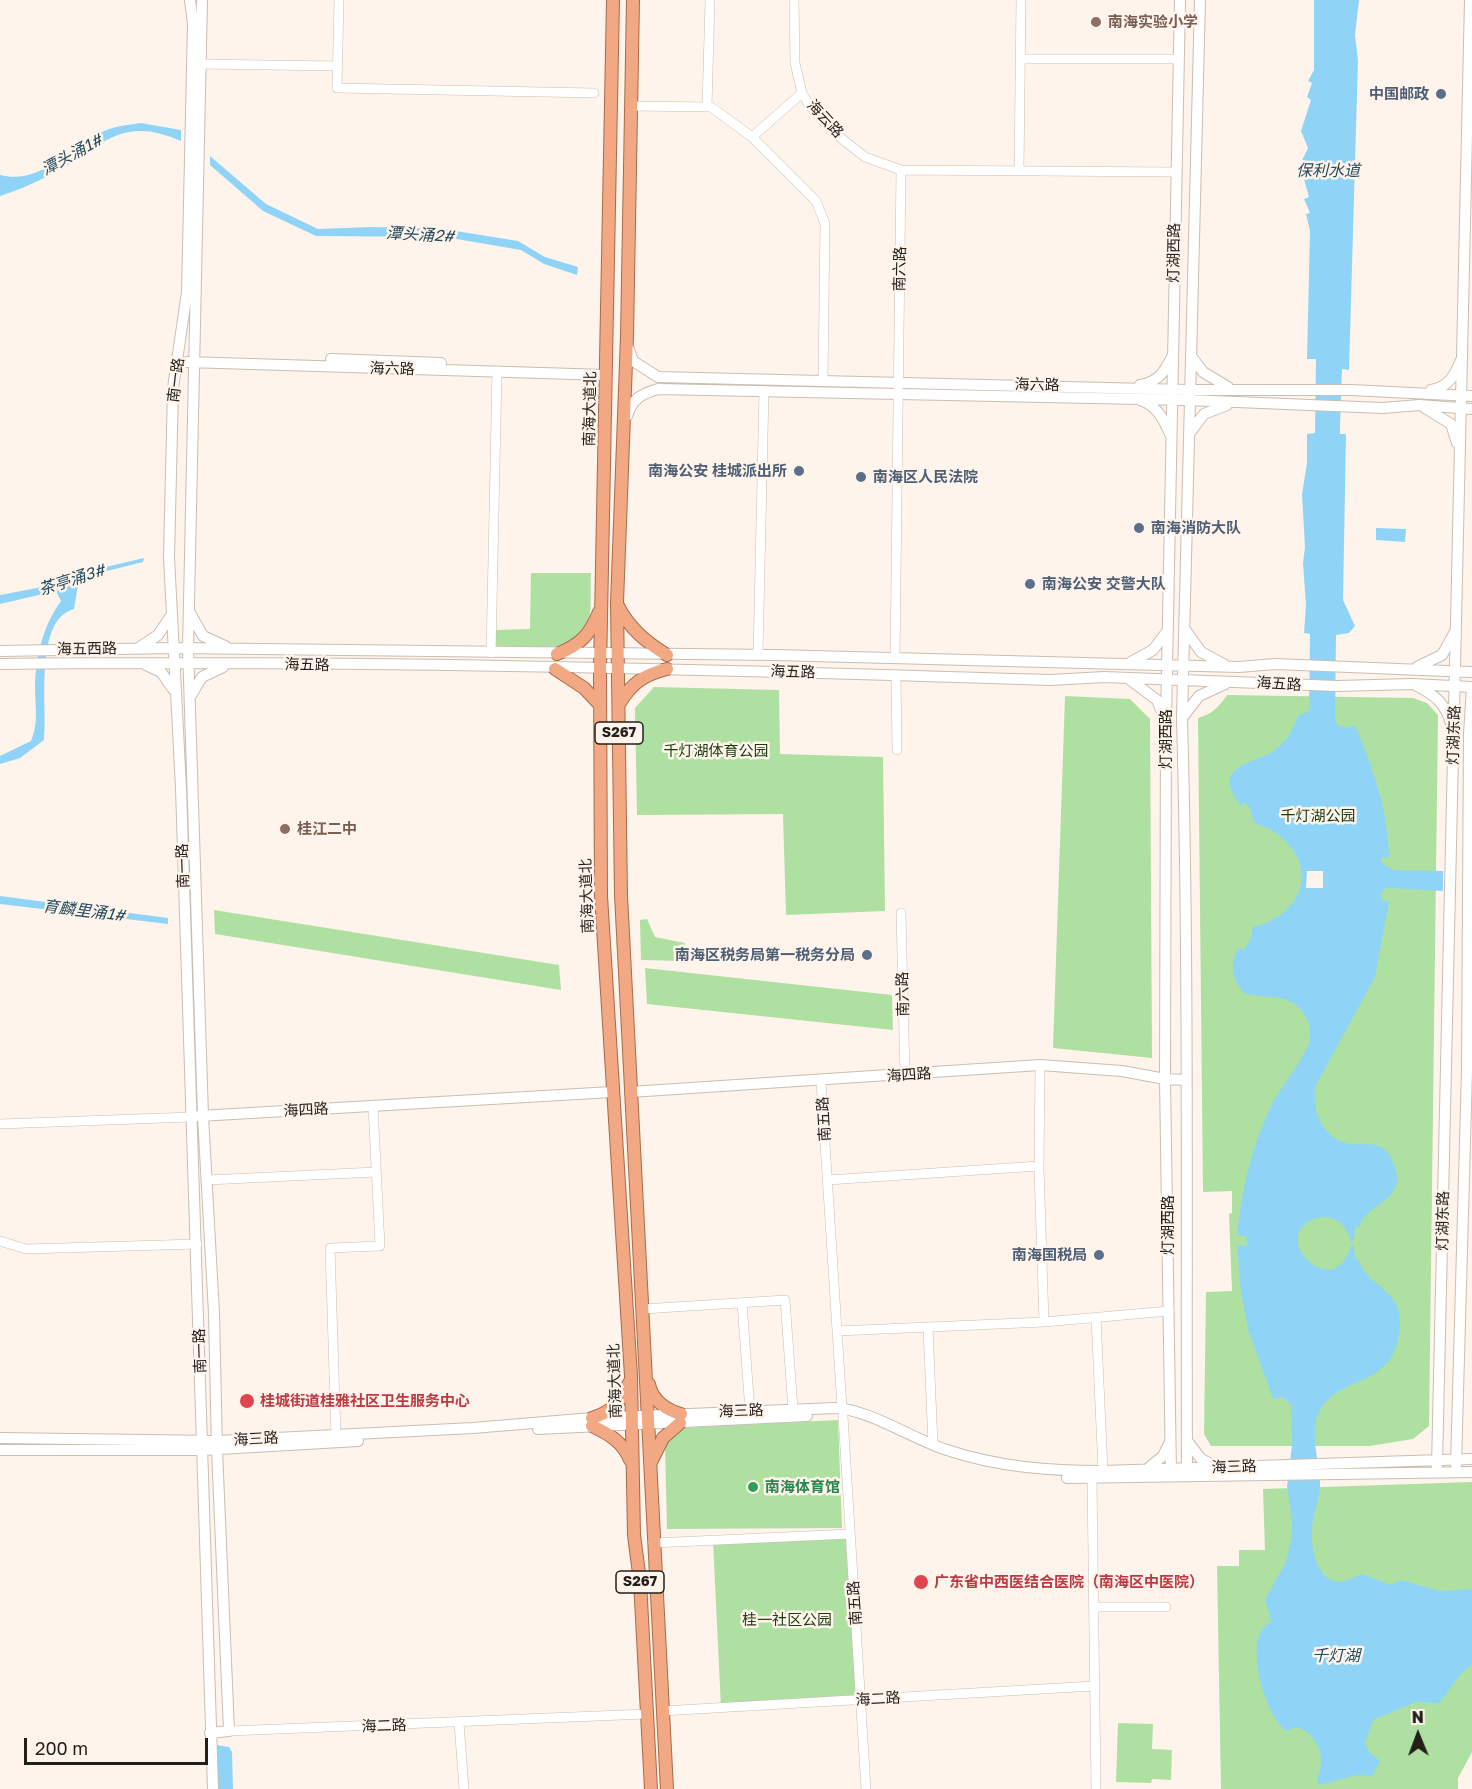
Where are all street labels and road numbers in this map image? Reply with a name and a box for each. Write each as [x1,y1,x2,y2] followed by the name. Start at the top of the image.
[803,96,847,142] street label: 海云路
[1164,223,1184,283] street label: 灯湖西路
[891,246,909,292] street label: 南六路
[164,357,188,403] street label: 南一路
[369,360,415,378] street label: 海六路
[580,371,600,447] street label: 南海大道北
[1014,376,1060,394] street label: 海六路
[57,639,117,659] street label: 海五西路
[284,656,330,674] street label: 海五路
[770,662,816,682] street label: 海五路
[1256,674,1302,694] street label: 海五路
[1444,705,1464,765] street label: 灯湖东路
[1157,709,1175,769] street label: 灯湖西路
[595,722,643,744] road number: S267
[173,843,193,889] street label: 南一路
[577,858,597,934] street label: 南海大道北
[894,971,912,1017] street label: 南六路
[886,1064,932,1086] street label: 海四路
[814,1096,834,1142] street label: 南五路
[283,1100,329,1120] street label: 海四路
[1433,1191,1453,1251] street label: 灯湖东路
[1159,1195,1177,1255] street label: 灯湖西路
[190,1328,210,1374] street label: 南一路
[605,1343,625,1419] street label: 南海大道北
[718,1401,764,1421] street label: 海三路
[233,1429,279,1449] street label: 海三路
[1211,1457,1257,1477] street label: 海三路
[616,1571,664,1593] road number: S267
[844,1580,866,1626] street label: 南五路
[855,1689,901,1709] street label: 海二路
[361,1716,407,1736] street label: 海二路

